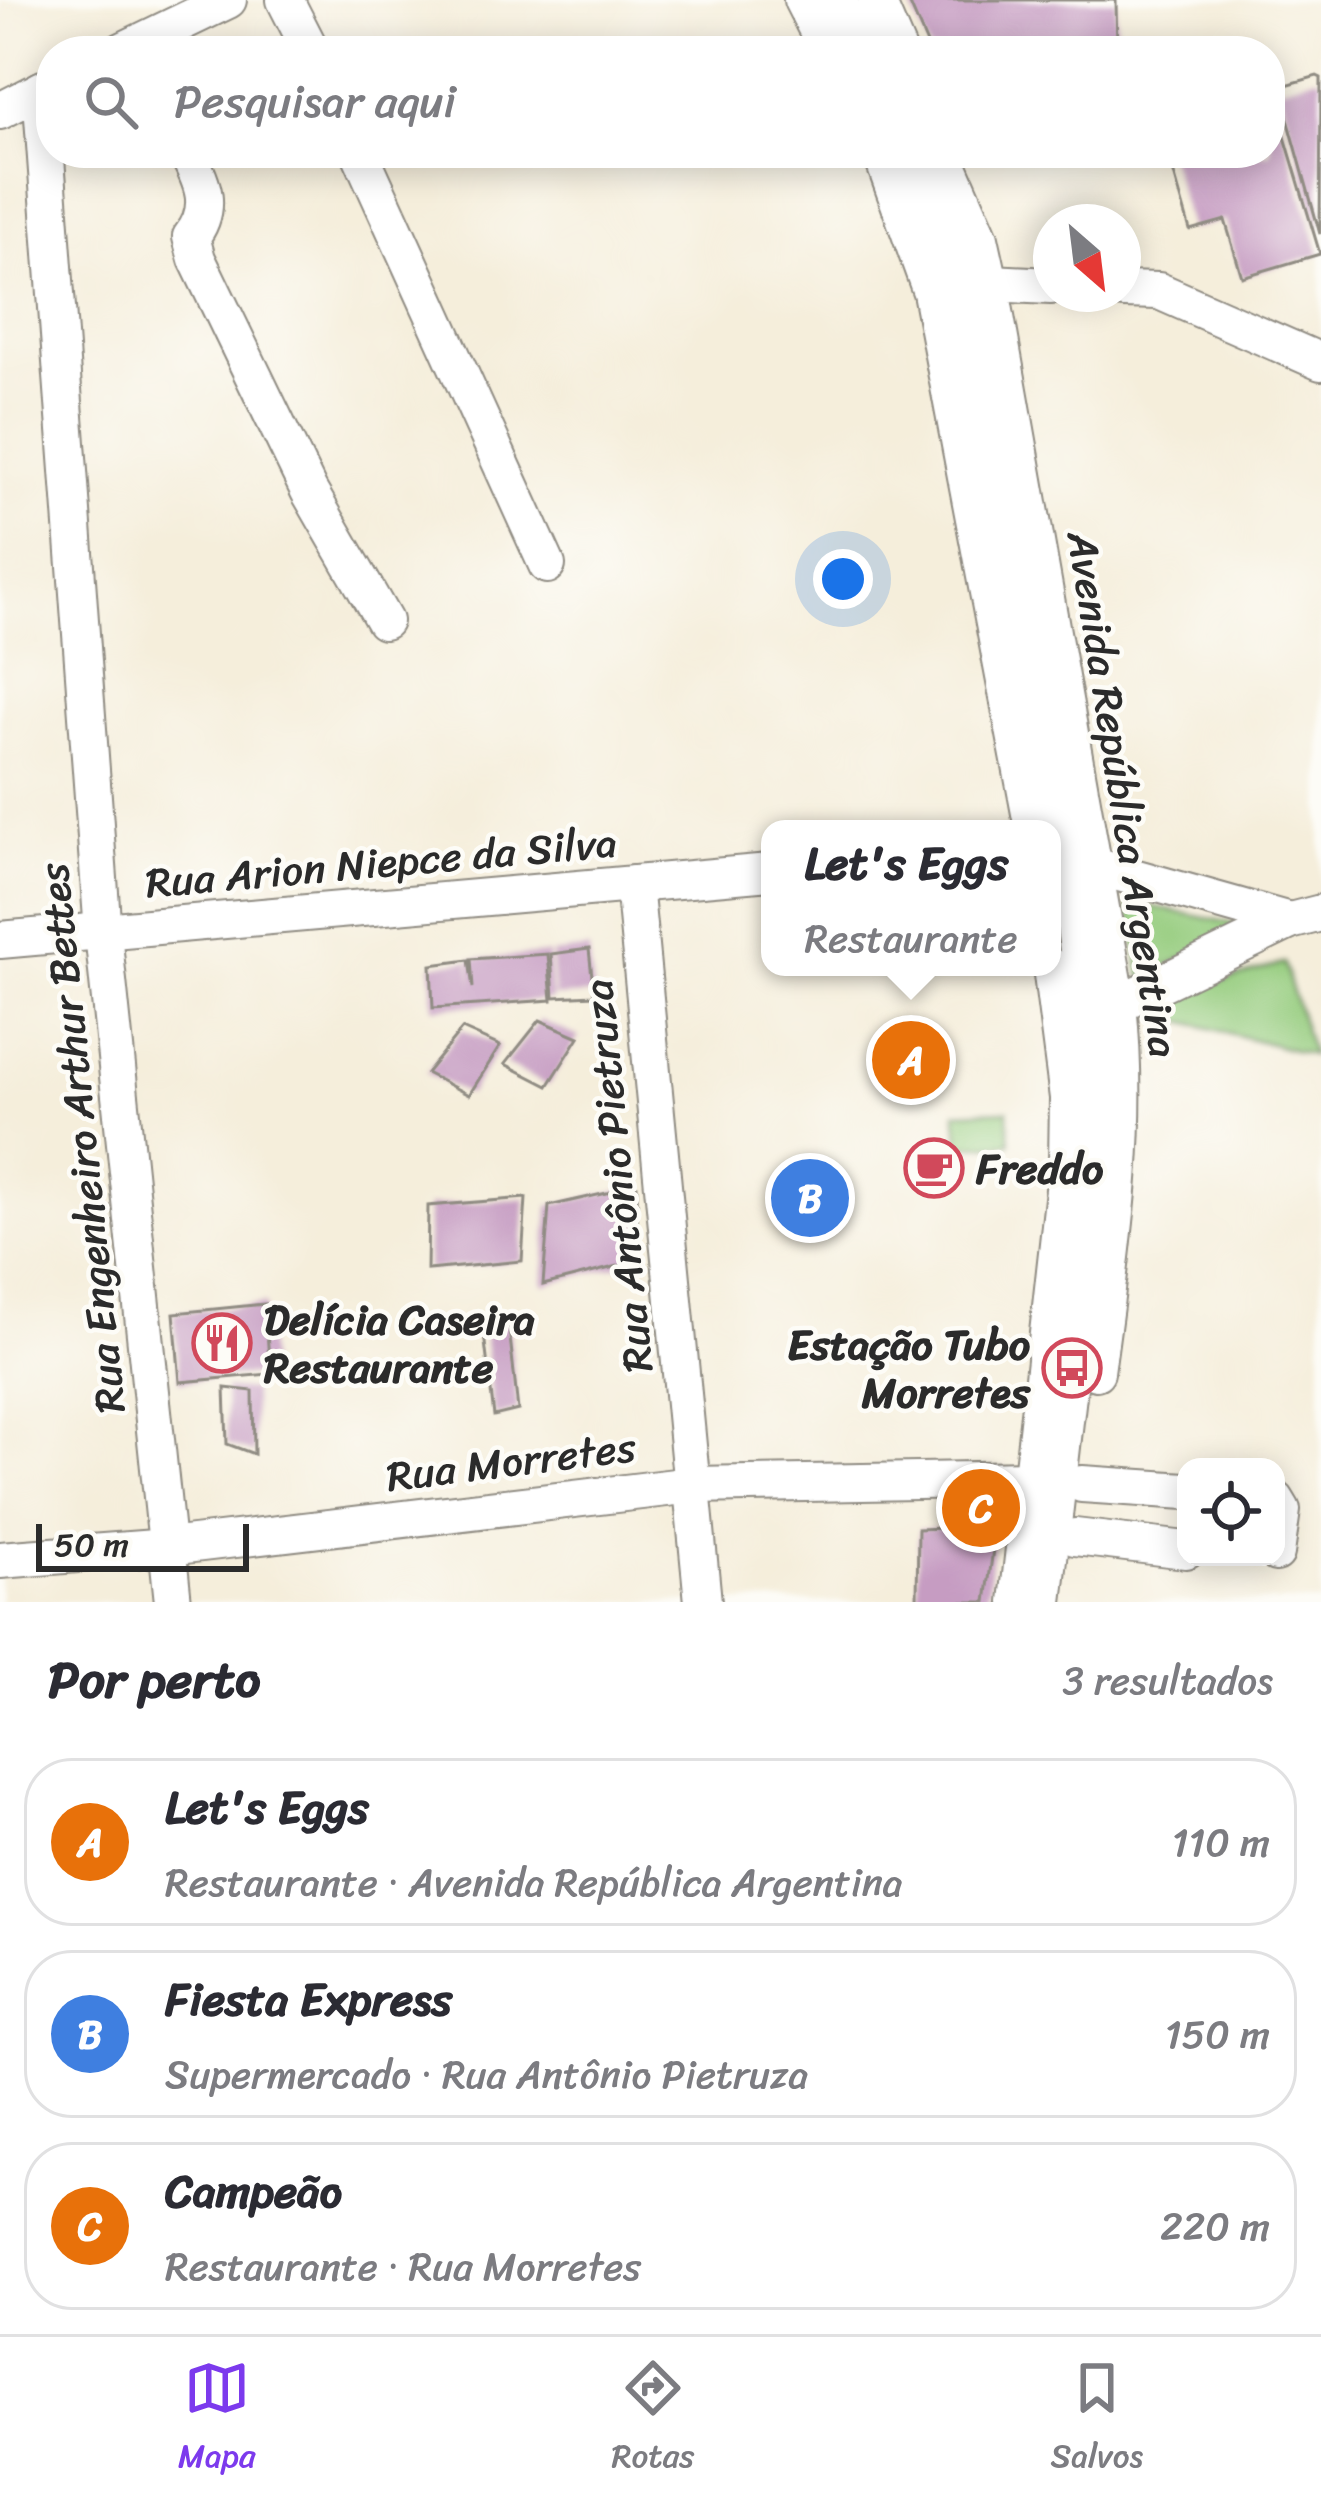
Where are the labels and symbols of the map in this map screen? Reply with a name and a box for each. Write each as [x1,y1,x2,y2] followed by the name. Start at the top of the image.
[1033,204,1141,312] north arrow
[1045,525,1201,1063] street label: Avenida República Argentina
[813,549,873,609] your location
[142,806,620,920] street label: Rua Arion Niepce da Silva
[16,859,148,1416] street label: Rua Engenheiro Arthur Bettes
[561,976,675,1376] street label: Rua Antônio Pietruza
[872,1015,950,1105] pin: A
[975,1132,1104,1206] place label: Freddo
[903,1137,965,1199] cafe icon: Freddo
[771,1153,849,1243] pin: B
[263,1283,535,1405] place label: Delícia Caseira Restaurante
[787,1308,1032,1430] place label: Estação Tubo Morretes
[191,1312,253,1374] restaurant icon: Delícia Caseira Restaurante
[1041,1337,1103,1399] bus stop icon: Estação Tubo Morretes
[382,1410,641,1514] street label: Rua Morretes
[942,1463,1020,1553] pin: C
[36,1518,249,1571] scale bar

